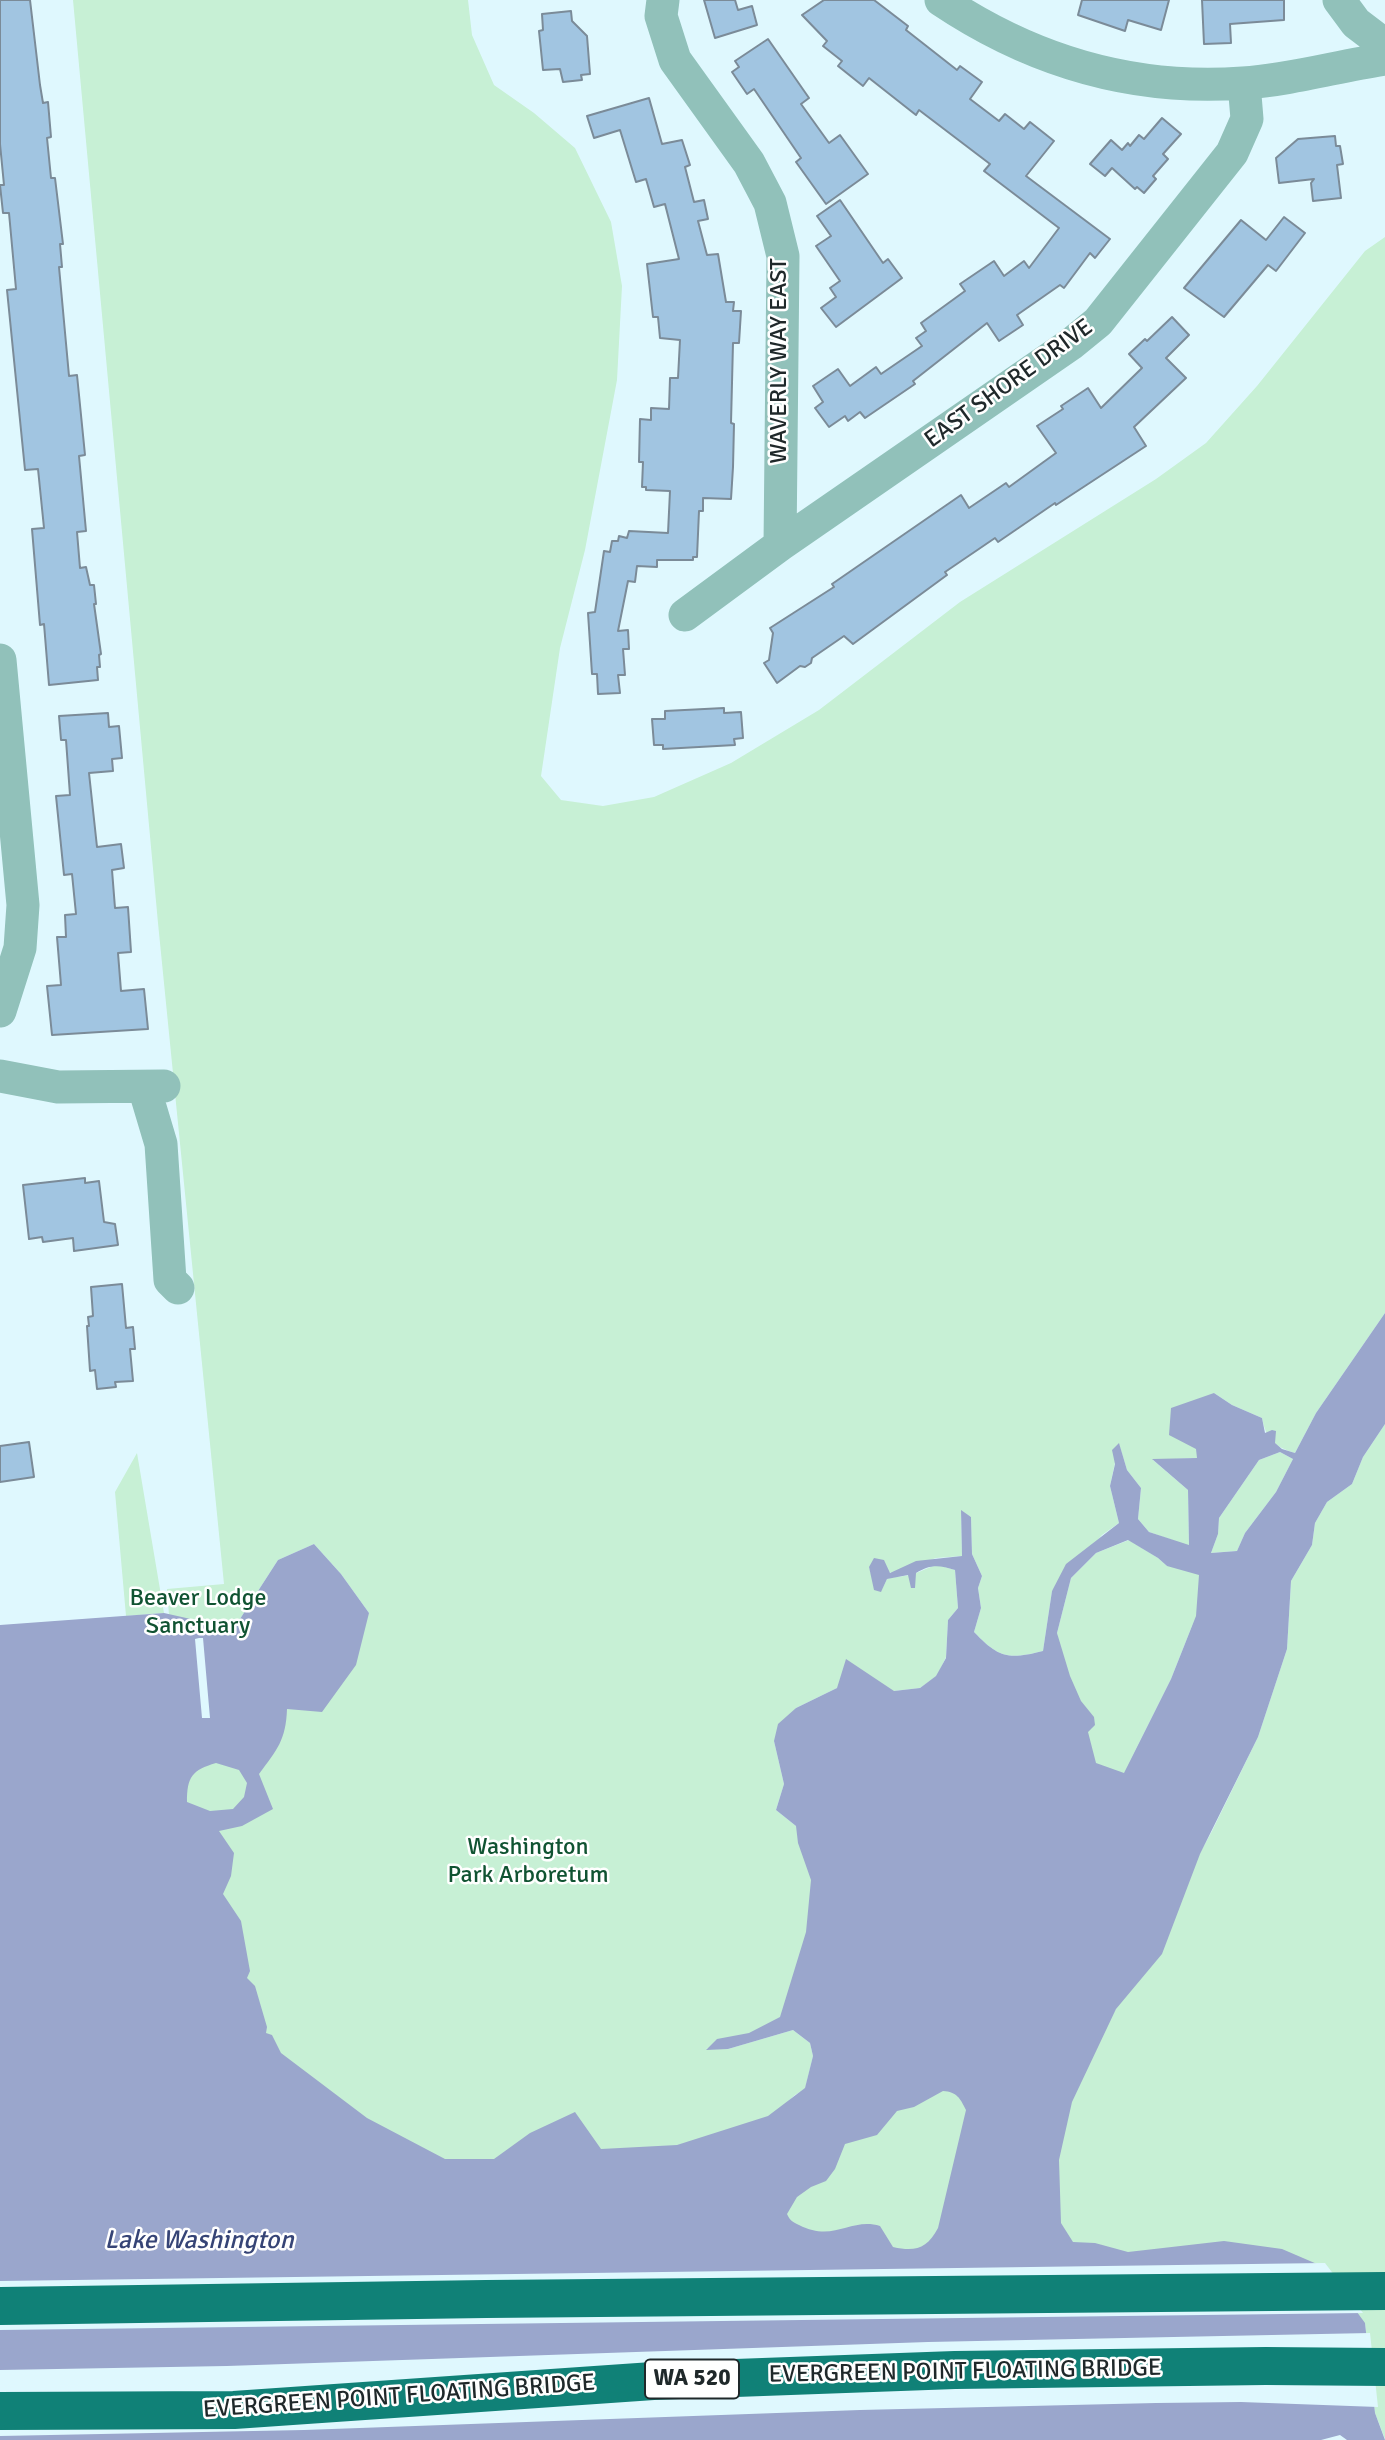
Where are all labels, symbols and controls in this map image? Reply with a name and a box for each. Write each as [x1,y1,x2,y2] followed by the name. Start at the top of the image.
[766,258,794,464] street label: WAVERLY WAY EAST
[919,313,1099,455] street label: EAST SHORE DRIVE
[130,1585,266,1641] park label: Beaver Lodge Sanctuary
[447,1834,609,1890] park label: Washington Park Arboretum
[104,2225,294,2257] water label: Lake Washington
[768,2354,1162,2390] street label: EVERGREEN POINT FLOATING BRIDGE
[645,2360,739,2398] road number: WA 520
[202,2369,596,2425] street label: EVERGREEN POINT FLOATING BRIDGE

